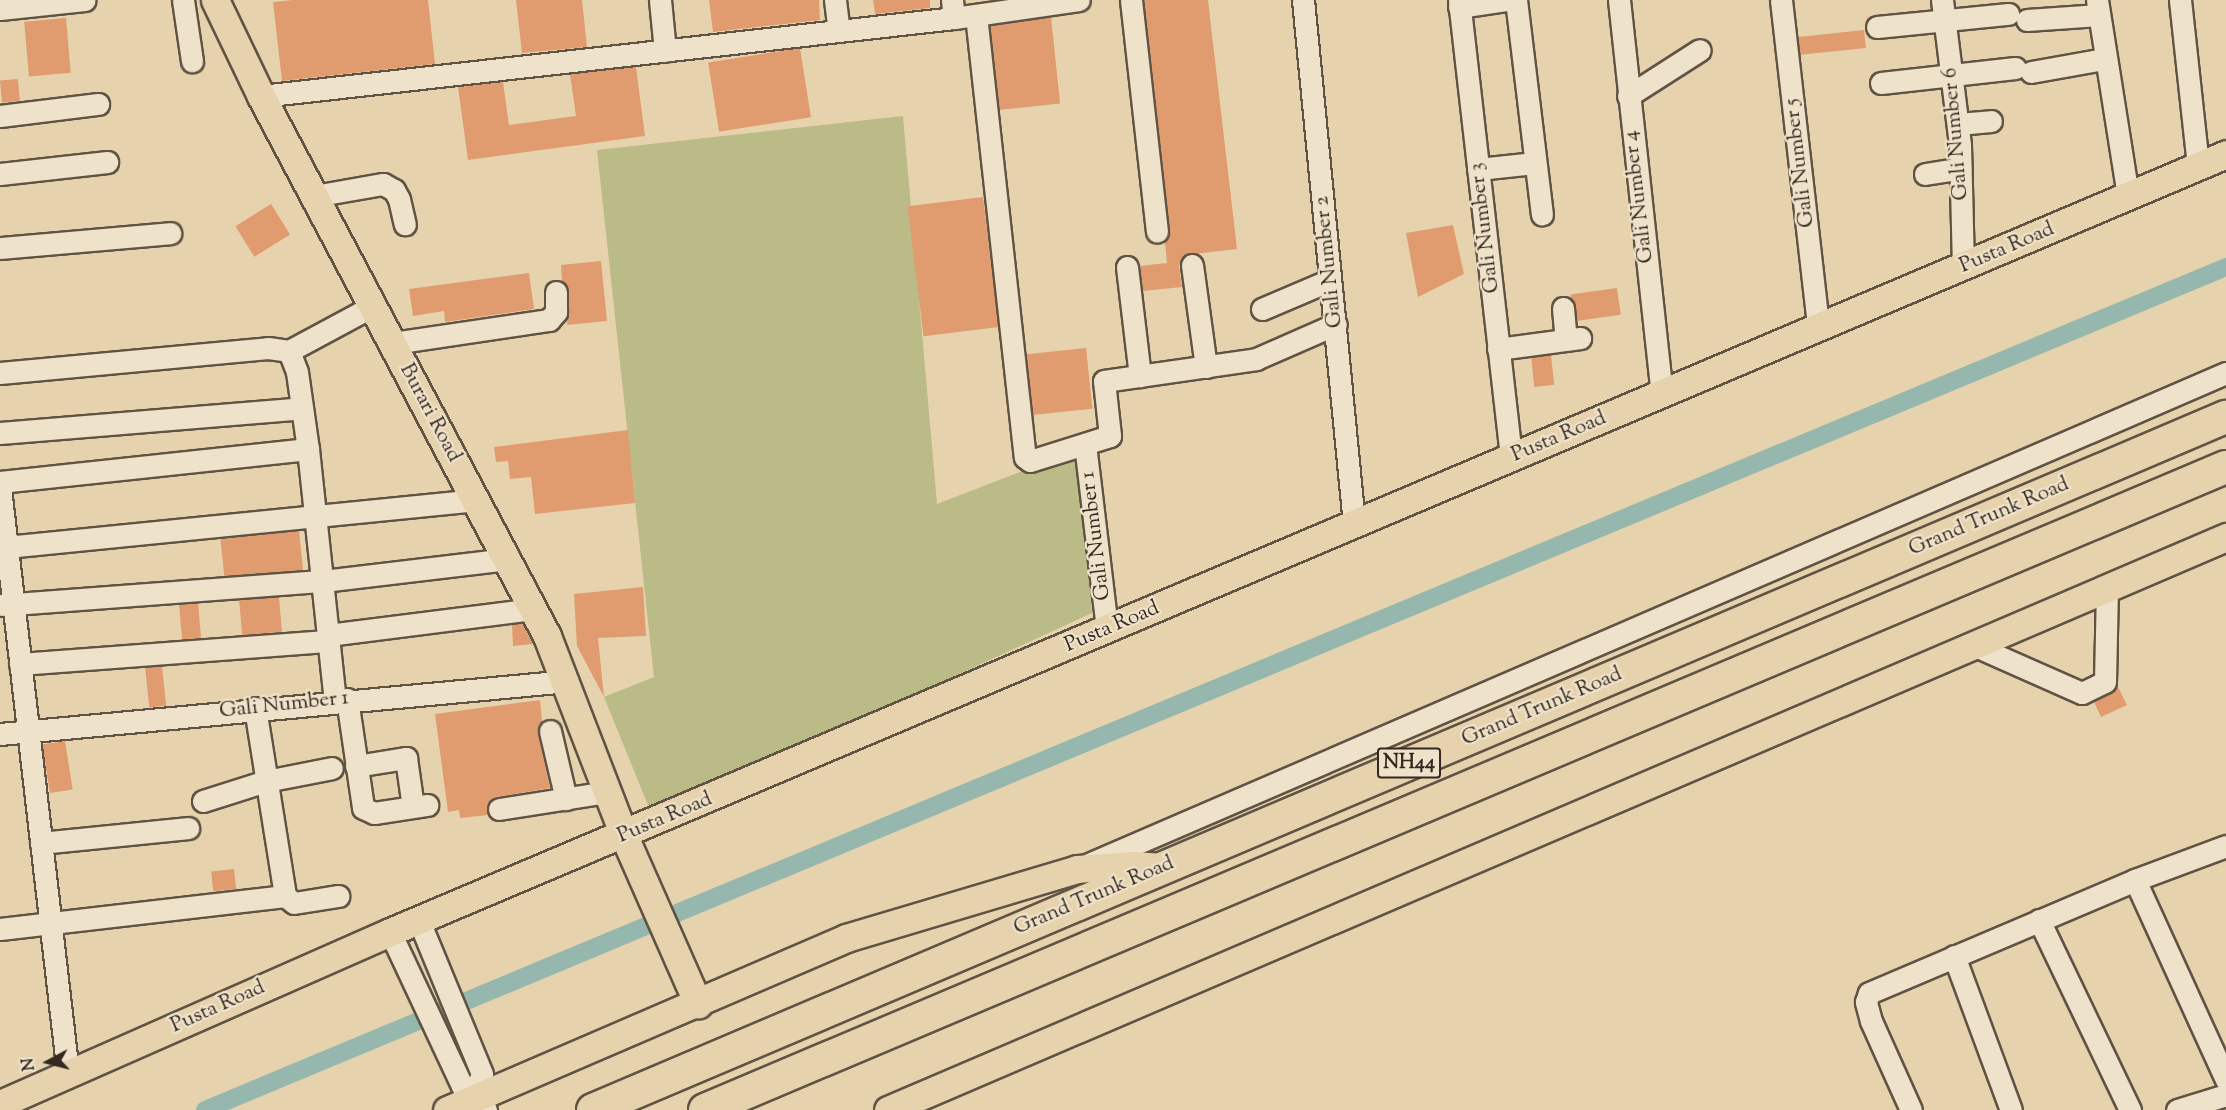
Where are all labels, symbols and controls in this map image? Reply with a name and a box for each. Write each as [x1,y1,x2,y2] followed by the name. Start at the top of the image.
[1938,67,1974,201] street label: Gali Number 6
[1780,97,1820,229] street label: Gali Number 5
[1618,129,1660,265] street label: Gali Number 4
[1465,161,1505,295] street label: Gali Number 3
[1310,195,1348,329] street label: Gali Number 2
[1956,217,2058,279] street label: Pusta Road
[393,359,467,467] street label: Burari Road
[1508,406,1610,468] street label: Pusta Road
[1076,470,1116,602] street label: Gali Number 1
[1905,472,2073,562] street label: Grand Trunk Road
[1061,596,1163,658] street label: Pusta Road
[1458,662,1626,752] street label: Grand Trunk Road
[218,686,350,724] street label: Gali Number 1
[1376,746,1442,780] road number: NH44
[614,787,716,849] street label: Pusta Road
[1010,851,1178,941] street label: Grand Trunk Road
[167,975,269,1039] street label: Pusta Road
[18,1032,78,1092] north arrow
[17,1057,42,1072] text: N

